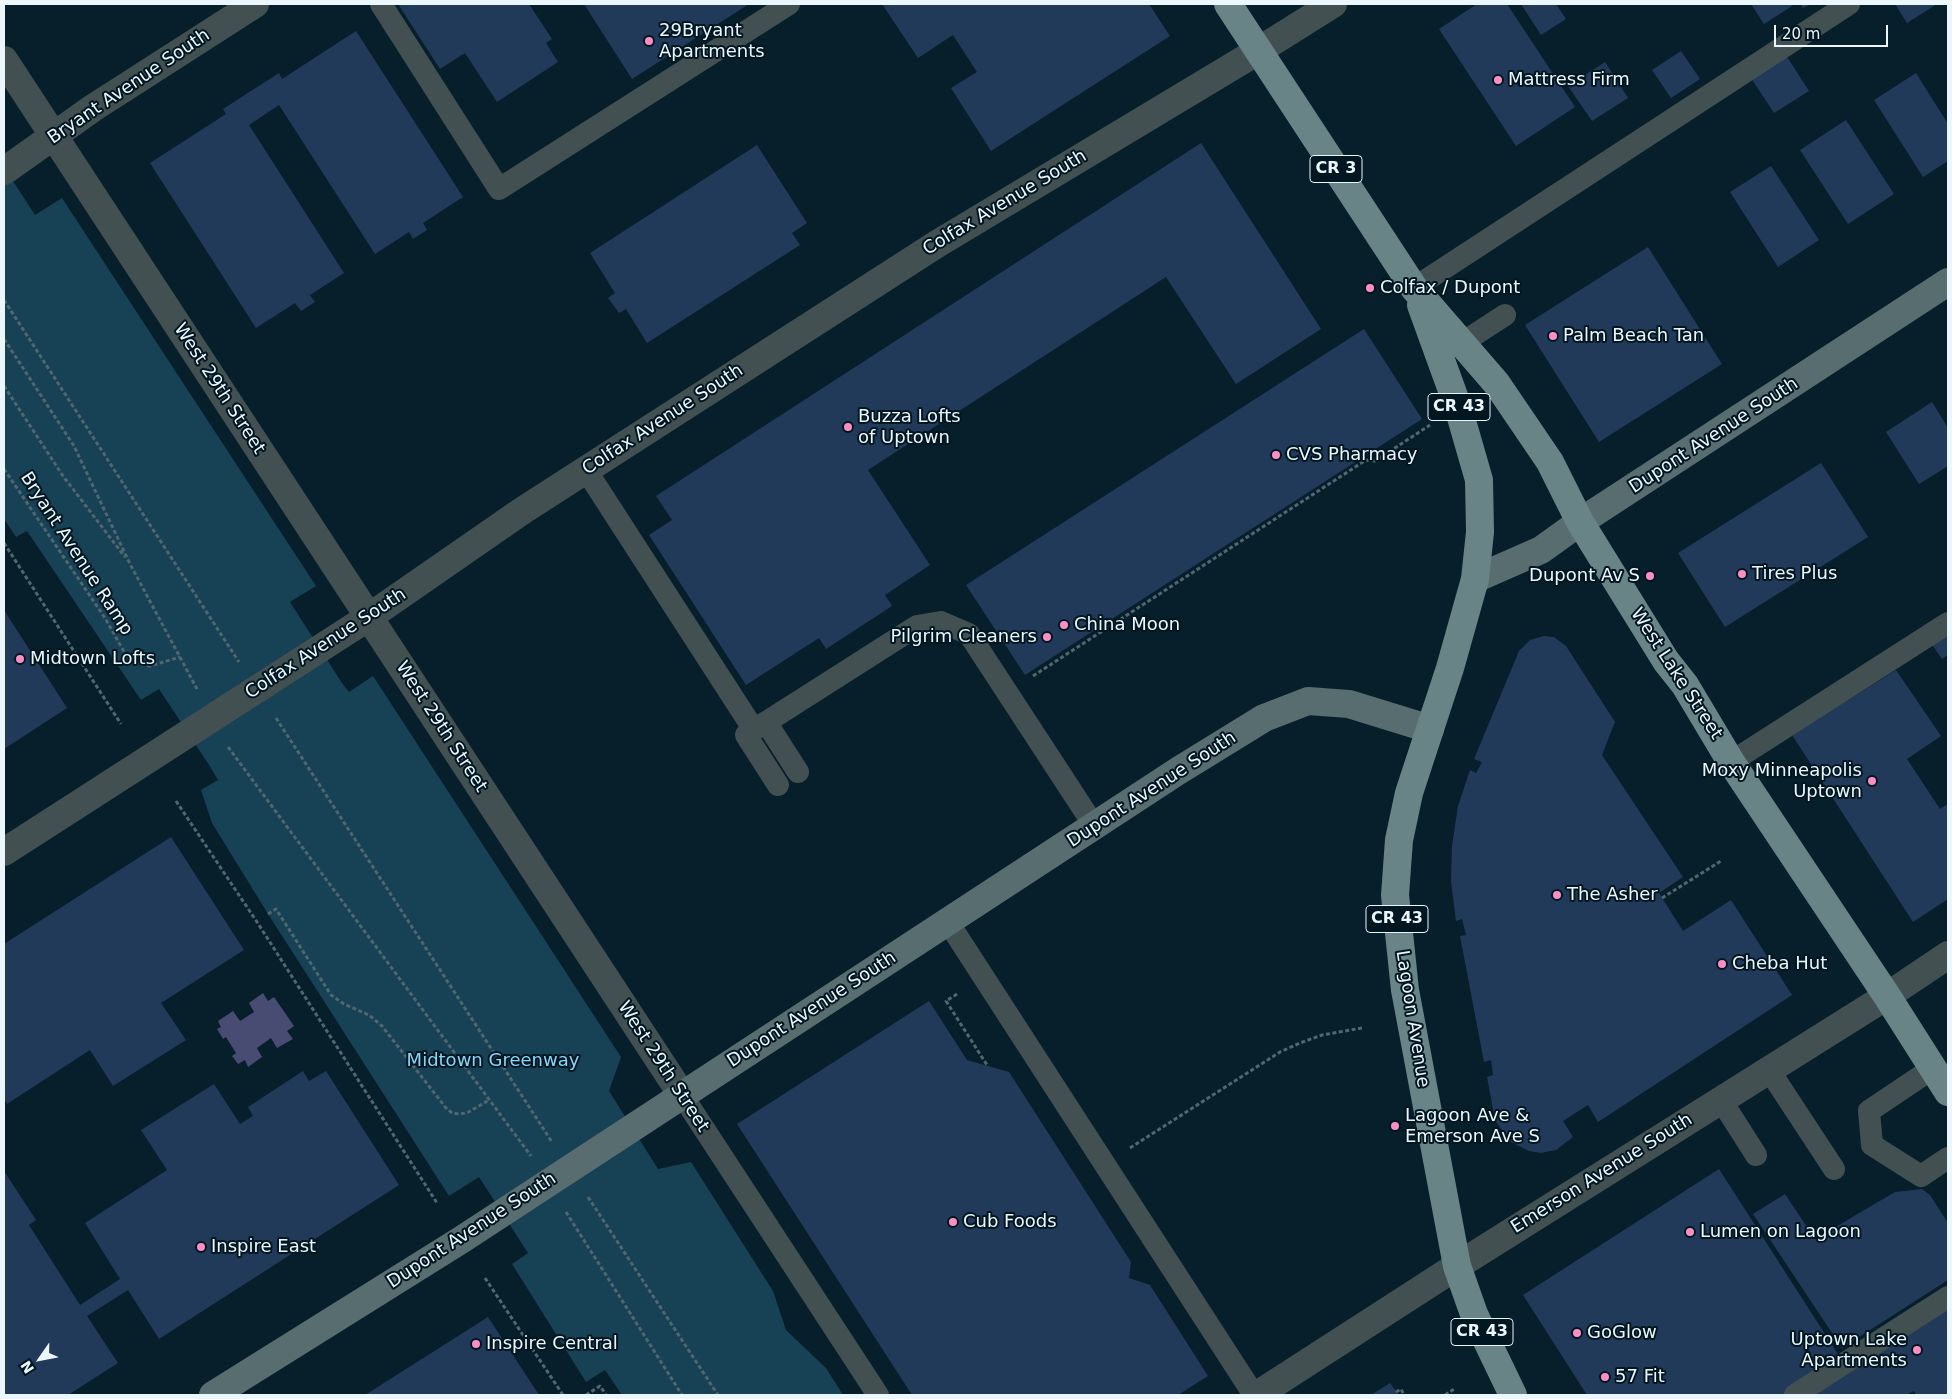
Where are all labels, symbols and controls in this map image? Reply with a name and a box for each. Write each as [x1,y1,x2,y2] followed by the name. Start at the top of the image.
[1777,15,1891,47] scale bar
[659,20,765,62] place label: 29Bryant Apartments
[44,25,214,149] street label: Bryant Avenue South
[1782,25,1820,43] text: 20 m
[643,35,655,47] marker: 29Bryant Apartments
[1508,69,1630,91] place label: Mattress Firm
[1492,74,1504,86] marker: Mattress Firm
[919,146,1091,260] street label: Colfax Avenue South
[1310,156,1362,182] road number: CR 3
[1380,277,1520,299] place label: Colfax / Dupont
[1364,282,1376,294] marker: Colfax / Dupont
[169,319,269,459] street label: West 29th Street
[1563,325,1704,347] place label: Palm Beach Tan
[1547,330,1559,342] marker: Palm Beach Tan
[579,360,747,480] street label: Colfax Avenue South
[1626,373,1802,499] street label: Dupont Avenue South
[1428,394,1490,421] road number: CR 43
[858,406,961,448] place label: Buzza Lofts of Uptown
[842,421,854,433] marker: Buzza Lofts of Uptown
[1286,444,1418,466] place label: CVS Pharmacy
[1270,449,1282,461] marker: CVS Pharmacy
[15,468,137,640] street label: Bryant Avenue Ramp
[1752,563,1837,585] place label: Tires Plus
[1529,565,1640,587] place label: Dupont Av S
[1736,568,1748,580] marker: Tires Plus
[1644,570,1656,582] marker: Dupont Av S
[242,584,410,704] street label: Colfax Avenue South
[1625,604,1727,744] street label: West Lake Street
[1074,614,1180,636] place label: China Moon
[1058,619,1070,631] marker: China Moon
[891,626,1037,648] place label: Pilgrim Cleaners
[1041,631,1053,643] marker: Pilgrim Cleaners
[30,648,155,670] place label: Midtown Lofts
[14,653,26,665] marker: Midtown Lofts
[391,657,491,797] street label: West 29th Street
[1064,727,1240,853] street label: Dupont Avenue South
[1702,760,1862,802] place label: Moxy Minneapolis Uptown
[1866,775,1878,787] marker: Moxy Minneapolis Uptown
[1567,884,1658,906] place label: The Asher
[1551,889,1563,901] marker: The Asher
[1366,906,1428,932] road number: CR 43
[724,947,900,1073] street label: Dupont Avenue South
[1390,949,1434,1089] street label: Lagoon Avenue
[1732,953,1827,975] place label: Cheba Hut
[1716,958,1728,970] marker: Cheba Hut
[613,997,713,1137] street label: West 29th Street
[407,1050,579,1072] park label: Midtown Greenway
[1405,1105,1540,1148] place label: Lagoon Ave & Emerson Ave S
[1507,1109,1697,1239] street label: Emerson Avenue South
[1389,1120,1401,1132] marker: Lagoon Ave & Emerson Ave S
[384,1168,560,1294] street label: Dupont Avenue South
[963,1211,1057,1233] place label: Cub Foods
[947,1216,959,1228] marker: Cub Foods
[1700,1221,1861,1243] place label: Lumen on Lagoon
[1684,1226,1696,1238] marker: Lumen on Lagoon
[211,1236,316,1258] place label: Inspire East
[195,1241,207,1253] marker: Inspire East
[1451,1318,1513,1345] road number: CR 43
[1587,1322,1657,1344] place label: GoGlow
[1571,1327,1583,1339] marker: GoGlow
[1791,1329,1907,1372] place label: Uptown Lake Apartments
[486,1333,618,1355] place label: Inspire Central
[15,1334,65,1384] north arrow
[470,1338,482,1350] marker: Inspire Central
[1911,1344,1923,1356] marker: Uptown Lake Apartments
[18,1358,37,1376] text: N
[1615,1366,1665,1388] place label: 57 Fit
[1599,1371,1611,1383] marker: 57 Fit

